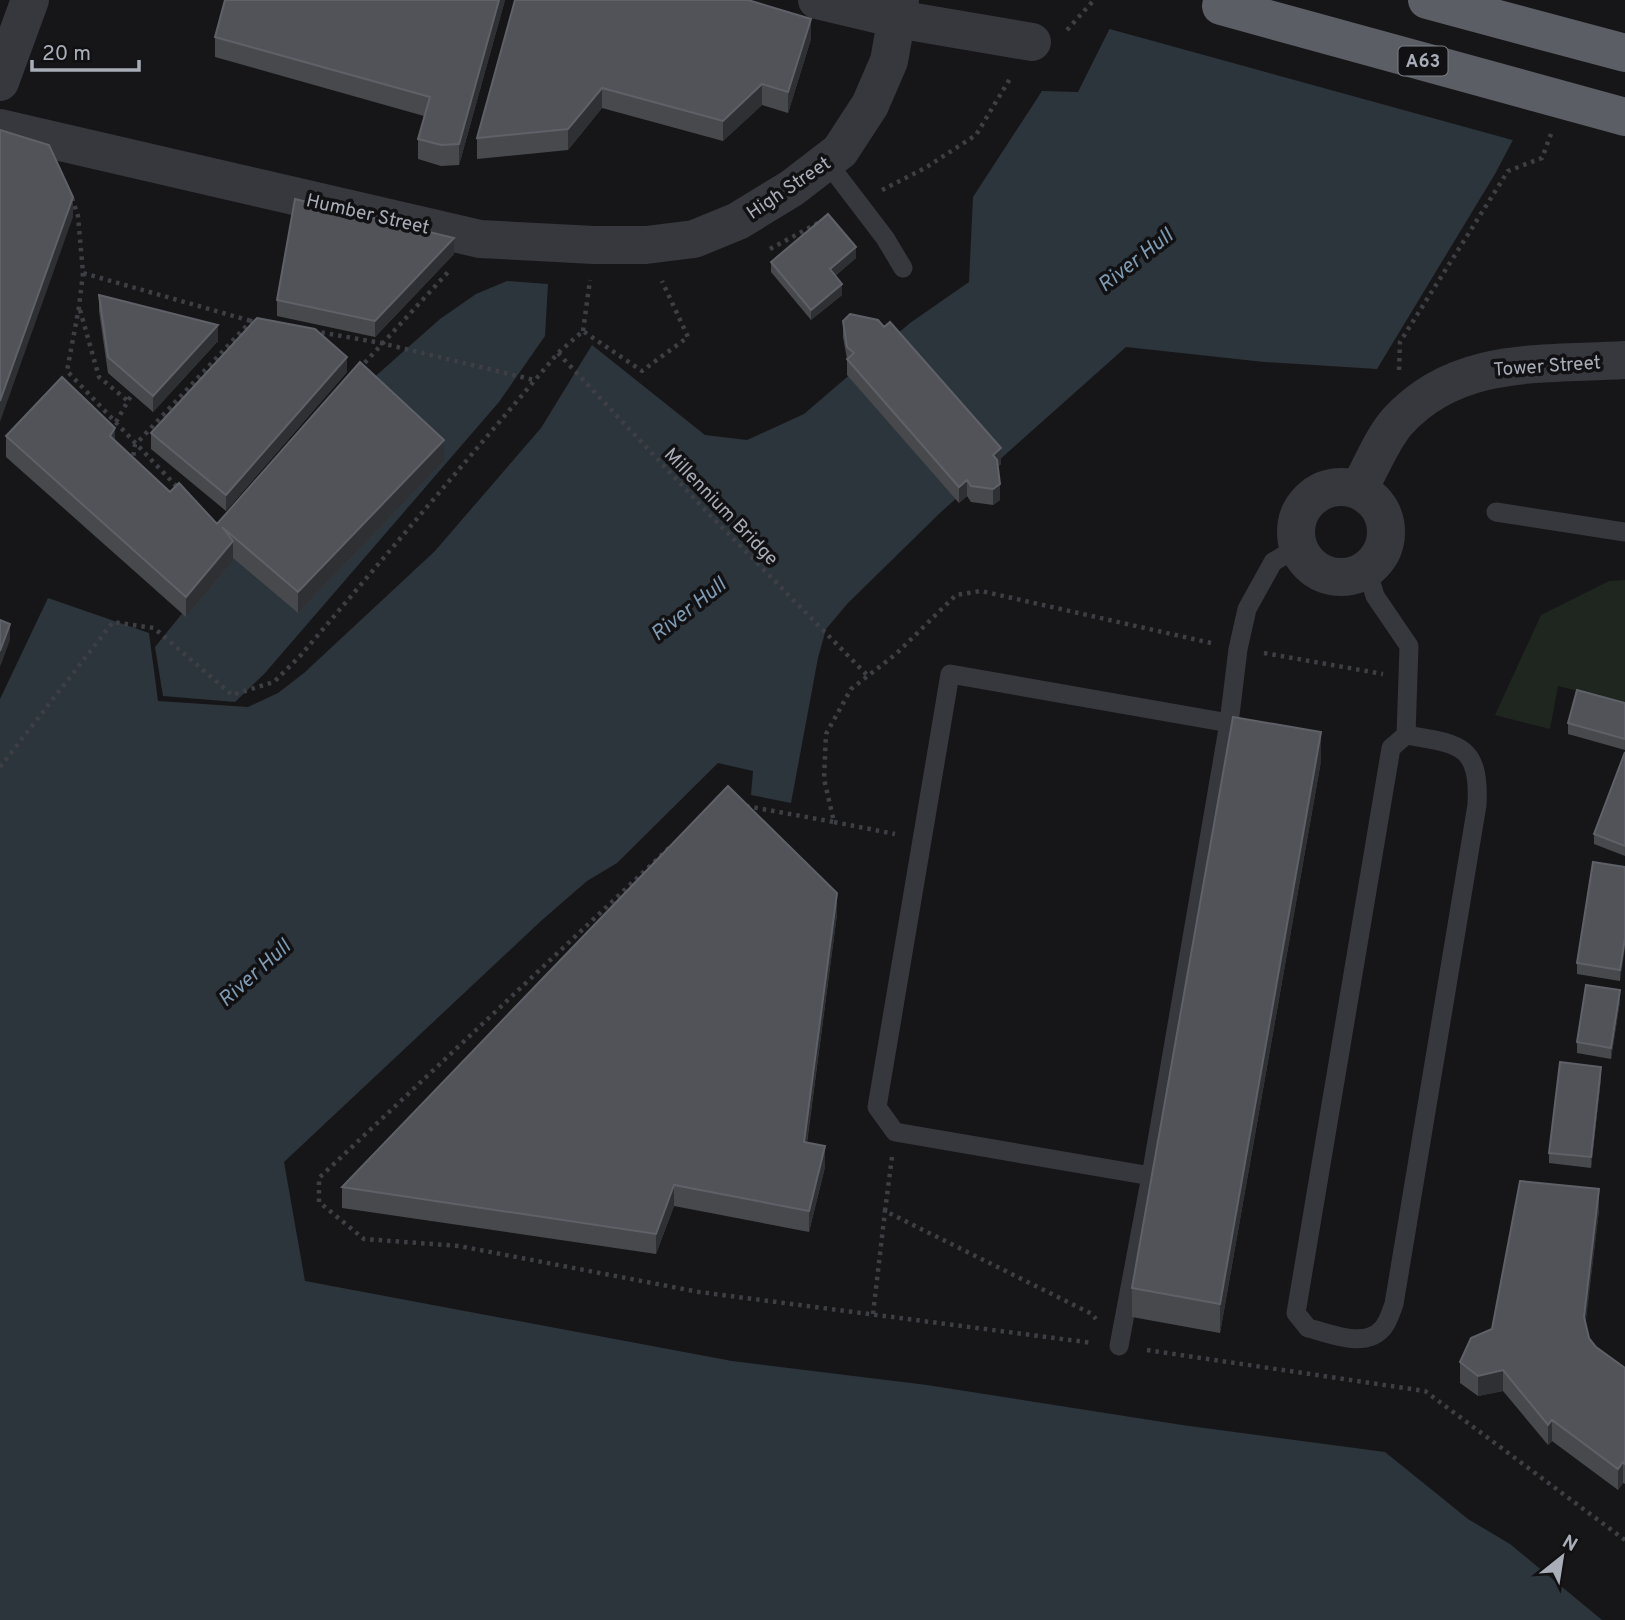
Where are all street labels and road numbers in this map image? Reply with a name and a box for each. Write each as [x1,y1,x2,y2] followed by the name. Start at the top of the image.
[1398,46,1448,76] road number: A63
[742,152,836,226] street label: High Street
[304,189,432,241] street label: Humber Street
[1493,351,1602,383] street label: Tower Street
[658,444,783,571] street label: Millennium Bridge

